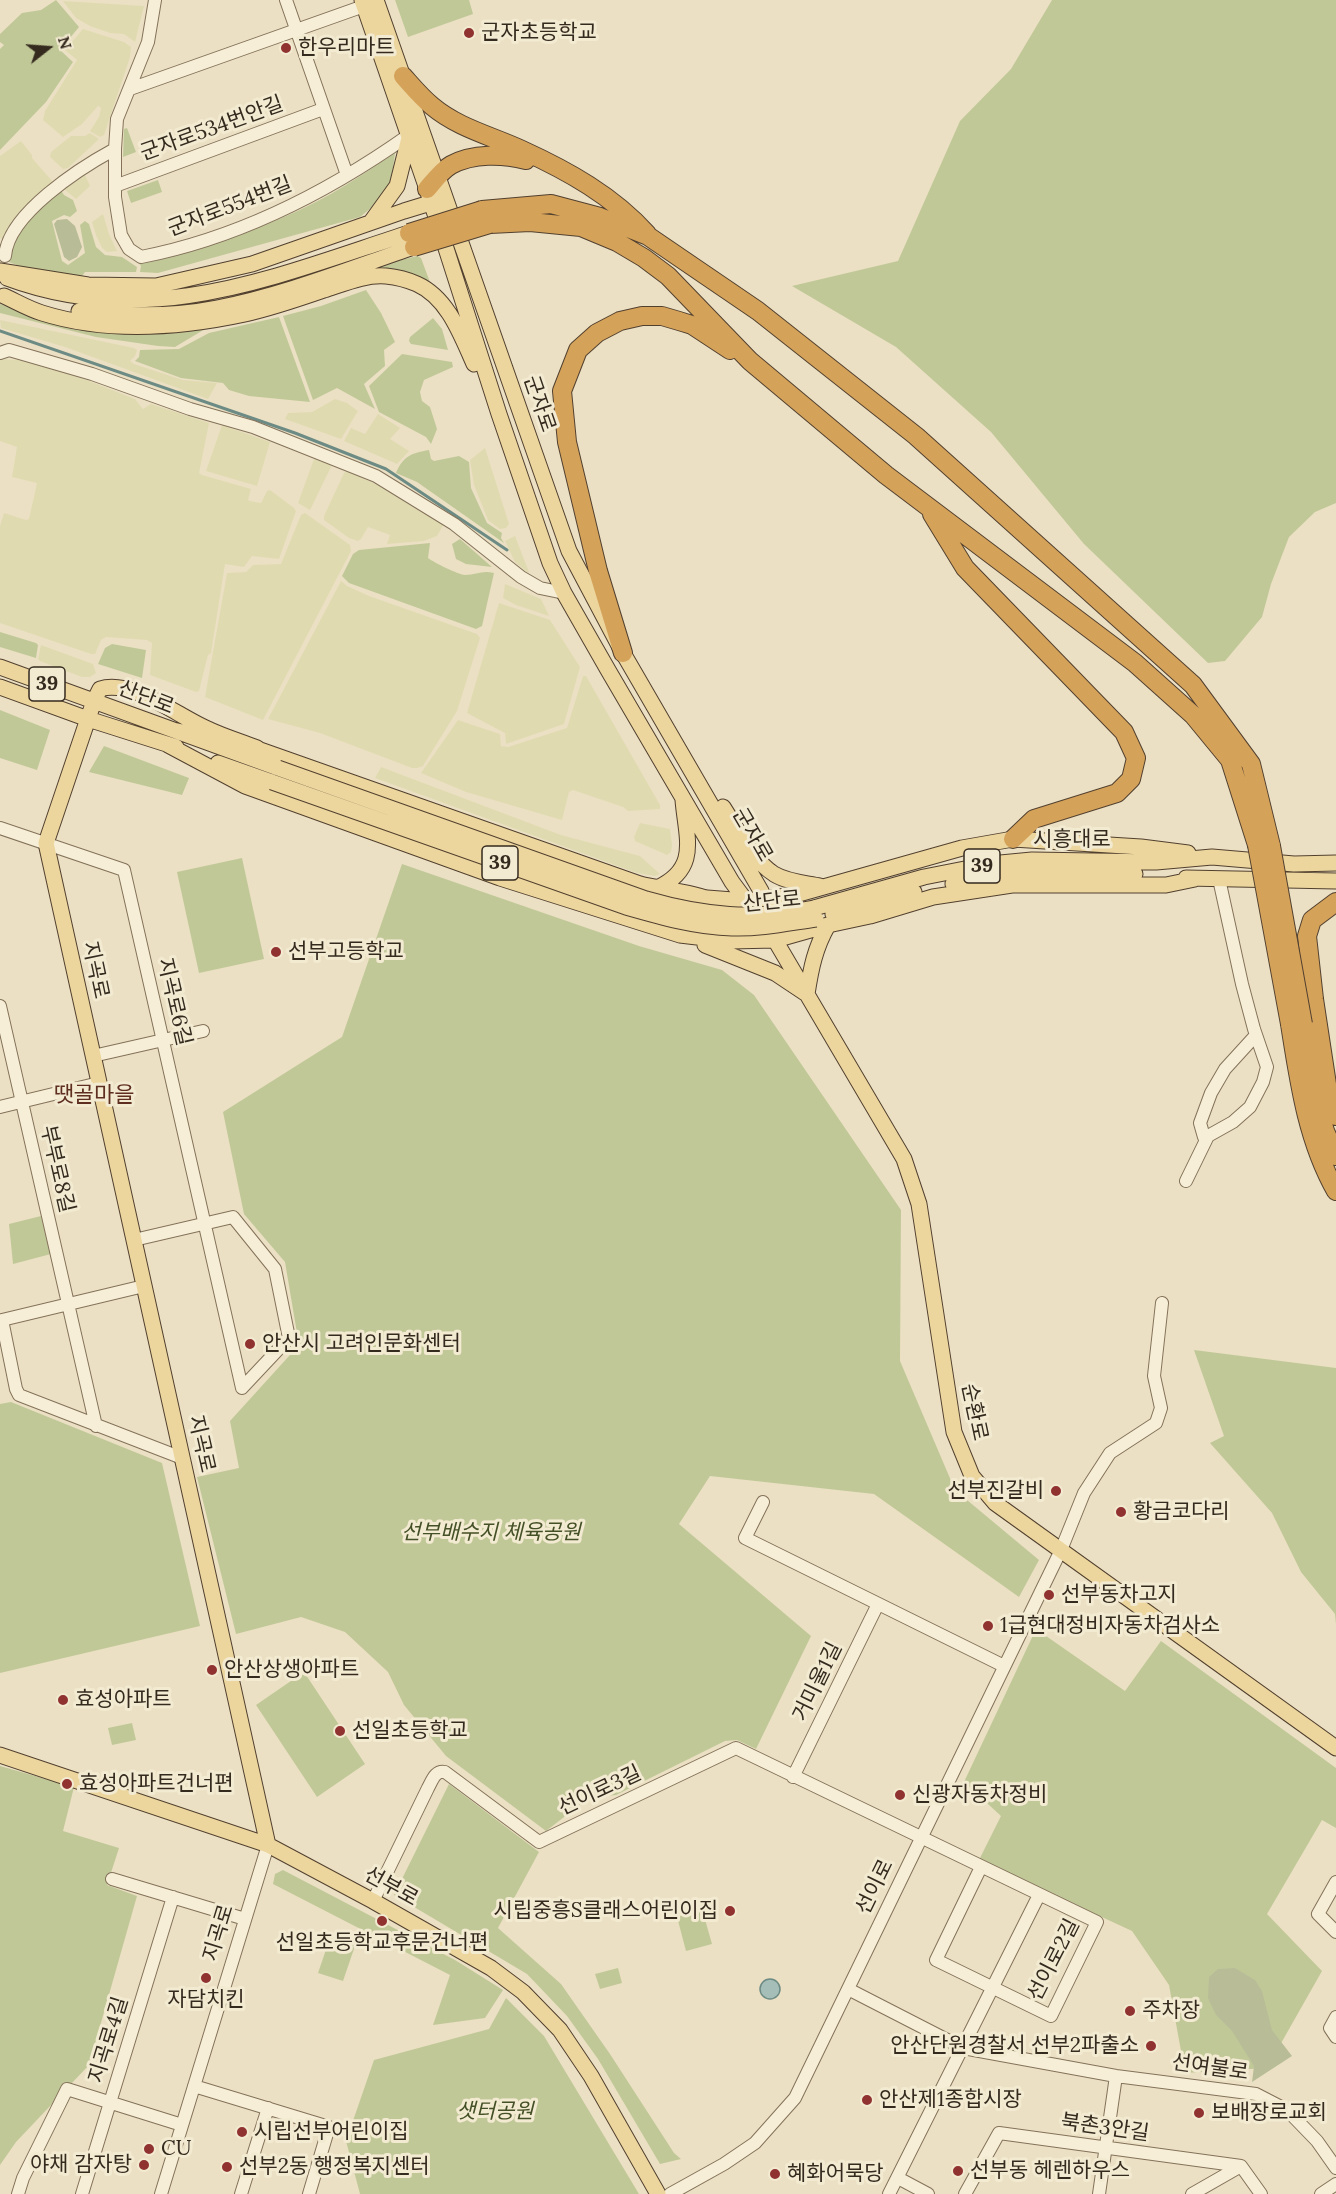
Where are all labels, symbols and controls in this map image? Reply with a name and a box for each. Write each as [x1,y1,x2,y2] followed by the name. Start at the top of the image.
[18,18,78,78] north arrow
[481,20,597,46] place label: 군자초등학교
[462,26,476,40] marker: 군자초등학교
[54,34,77,52] text: N
[298,35,395,61] place label: 한우리마트
[279,41,293,55] marker: 한우리마트
[137,91,287,167] street label: 군자로534번안길
[164,172,296,242] street label: 군자로554번길
[518,372,560,436] street label: 군자로
[29,667,65,701] road number: 39
[114,676,178,720] street label: 산단로
[727,804,777,866] street label: 군자로
[1033,827,1111,853] street label: 시흥대로
[482,846,518,880] road number: 39
[964,849,1000,883] road number: 39
[742,886,802,918] street label: 산단로
[77,939,113,1001] street label: 지곡로
[288,939,404,965] place label: 선부고등학교
[269,945,283,959] marker: 선부고등학교
[152,956,196,1048] street label: 지곡로6길
[54,1083,134,1109] district label: 땟골마을
[35,1123,79,1215] street label: 부부로8길
[262,1331,461,1357] place label: 안산시 고려인문화센터
[243,1337,257,1351] marker: 안산시 고려인문화센터
[956,1381,992,1443] street label: 순환로
[182,1413,220,1475] street label: 지곡로
[947,1478,1044,1504] place label: 선부진갈비
[1049,1484,1063,1498] marker: 선부진갈비
[1133,1499,1230,1525] place label: 황금코다리
[1114,1505,1128,1519] marker: 황금코다리
[401,1520,581,1546] park label: 선부배수지 체육공원
[1061,1582,1177,1608] place label: 선부동차고지
[1042,1588,1056,1602] marker: 선부동차고지
[1000,1613,1220,1639] place label: 1급현대정비자동차검사소
[981,1619,995,1633] marker: 1급현대정비자동차검사소
[788,1638,848,1726] street label: 거미울1길
[224,1657,359,1683] place label: 안산상생아파트
[205,1663,219,1677] marker: 안산상생아파트
[75,1687,172,1713] place label: 효성아파트
[56,1693,70,1707] marker: 효성아파트
[352,1718,468,1744] place label: 선일초등학교
[333,1724,347,1738] marker: 선일초등학교
[554,1761,646,1821] street label: 선이로3길
[79,1771,234,1797] place label: 효성아파트건너편
[60,1777,74,1791] marker: 효성아파트건너편
[912,1782,1047,1808] place label: 신광자동차정비
[893,1788,907,1802] marker: 신광자동차정비
[851,1855,899,1919] street label: 선이로
[360,1862,422,1912] street label: 선부로
[494,1898,718,1924] place label: 시립중흥S클래스어린이집
[198,1902,240,1964] street label: 지곡로
[723,1904,737,1918] marker: 시립중흥S클래스어린이집
[375,1914,389,1928] marker: 선일초등학교후문건너편
[1023,1915,1085,2005] street label: 선이로2길
[276,1930,488,1956] place label: 선일초등학교후문건너편
[199,1971,213,1985] marker: 자담치킨
[167,1987,245,2013] place label: 자담치킨
[84,1994,134,2086] street label: 지곡로4길
[1142,1998,1200,2024] place label: 주차장
[1123,2004,1137,2018] marker: 주차장
[890,2033,1139,2059] place label: 안산단원경찰서 선부2파출소
[1144,2039,1158,2053] marker: 안산단원경찰서 선부2파출소
[1170,2050,1250,2086] street label: 선여불로
[879,2087,1022,2113] place label: 안산제1종합시장
[860,2093,874,2107] marker: 안산제1종합시장
[456,2099,534,2125] park label: 샛터공원
[1211,2100,1327,2126] place label: 보배장로교회
[1192,2106,1206,2120] marker: 보배장로교회
[1059,2109,1151,2147] street label: 북촌3안길
[254,2119,409,2145] place label: 시립선부어린이집
[235,2125,249,2139] marker: 시립선부어린이집
[161,2136,191,2162] place label: CU
[142,2142,156,2156] marker: CU
[30,2152,132,2178] place label: 야채 감자탕
[239,2154,430,2180] place label: 선부2동 행정복지센터
[137,2158,151,2172] marker: 야채 감자탕
[970,2158,1130,2184] place label: 선부동 헤렌하우스
[220,2160,234,2174] marker: 선부2동 행정복지센터
[787,2161,884,2187] place label: 혜화어묵당
[951,2164,965,2178] marker: 선부동 헤렌하우스
[768,2167,782,2181] marker: 혜화어묵당

